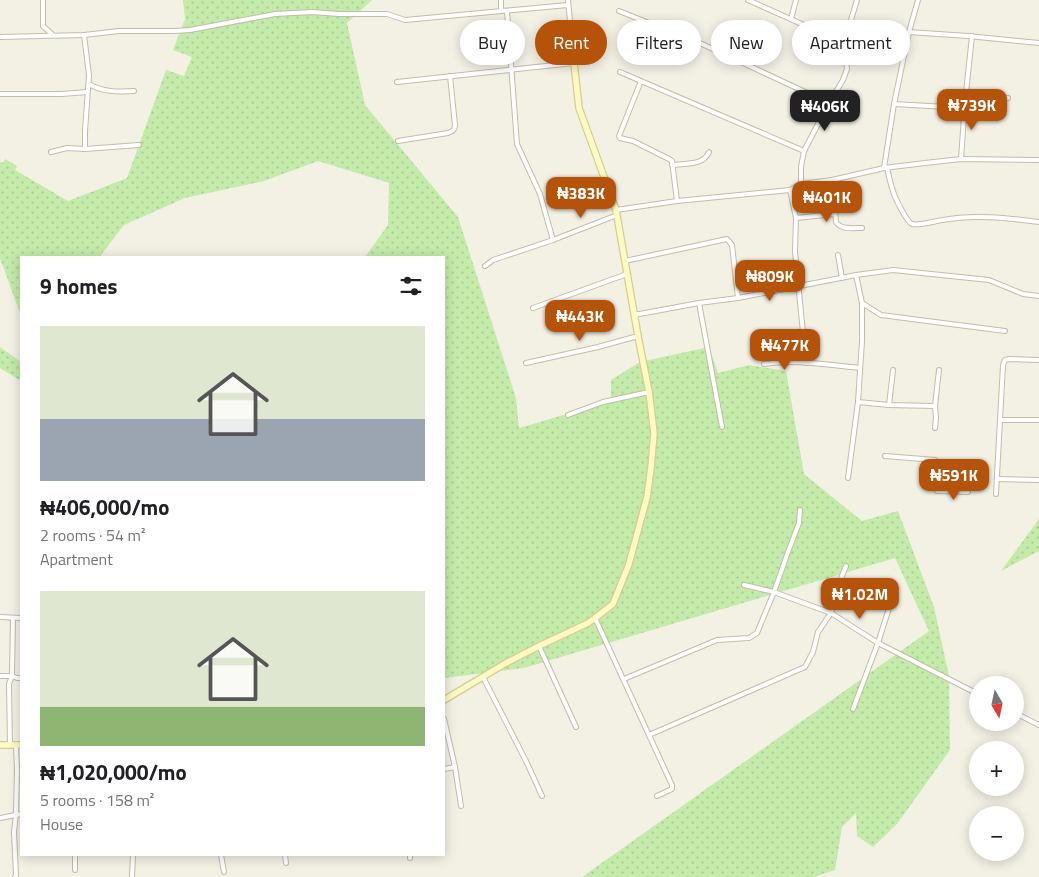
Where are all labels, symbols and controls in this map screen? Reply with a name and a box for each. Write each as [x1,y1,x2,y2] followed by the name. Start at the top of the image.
[460,20,525,65] chip: Buy
[535,20,607,65] chip: Rent
[617,20,701,65] chip: Filters
[711,20,782,65] chip: New
[792,20,910,65] chip: Apartment
[937,88,1007,131] pin: ₦739K
[790,90,860,132] pin: ₦406K
[948,93,996,117] text: ₦739K
[801,94,849,118] text: ₦406K
[546,176,616,219] pin: ₦383K
[792,180,862,223] pin: ₦401K
[557,181,605,205] text: ₦383K
[803,185,851,209] text: ₦401K
[735,260,805,302] pin: ₦809K
[746,264,794,288] text: ₦809K
[40,270,117,302] text: 9 homes
[397,272,425,300] icon: filters
[545,300,615,342] pin: ₦443K
[556,304,604,328] text: ₦443K
[750,328,820,371] pin: ₦477K
[761,333,809,357] text: ₦477K
[188,359,278,449] icon: home
[919,458,989,501] pin: ₦591K
[930,463,978,487] text: ₦591K
[40,491,169,523] text: ₦406,000/mo
[40,523,145,547] text: 2 rooms · 54 m²
[40,547,113,571] text: Apartment
[819,578,901,620] pin: ₦1.02M
[832,582,888,606] text: ₦1.02M
[188,624,278,714] icon: home
[969,676,1024,731] north arrow
[969,676,1024,861] map controls
[969,741,1024,796] button: +
[40,756,187,788] text: ₦1,020,000/mo
[40,788,154,812] text: 5 rooms · 158 m²
[969,806,1024,861] button: −
[40,812,83,836] text: House

